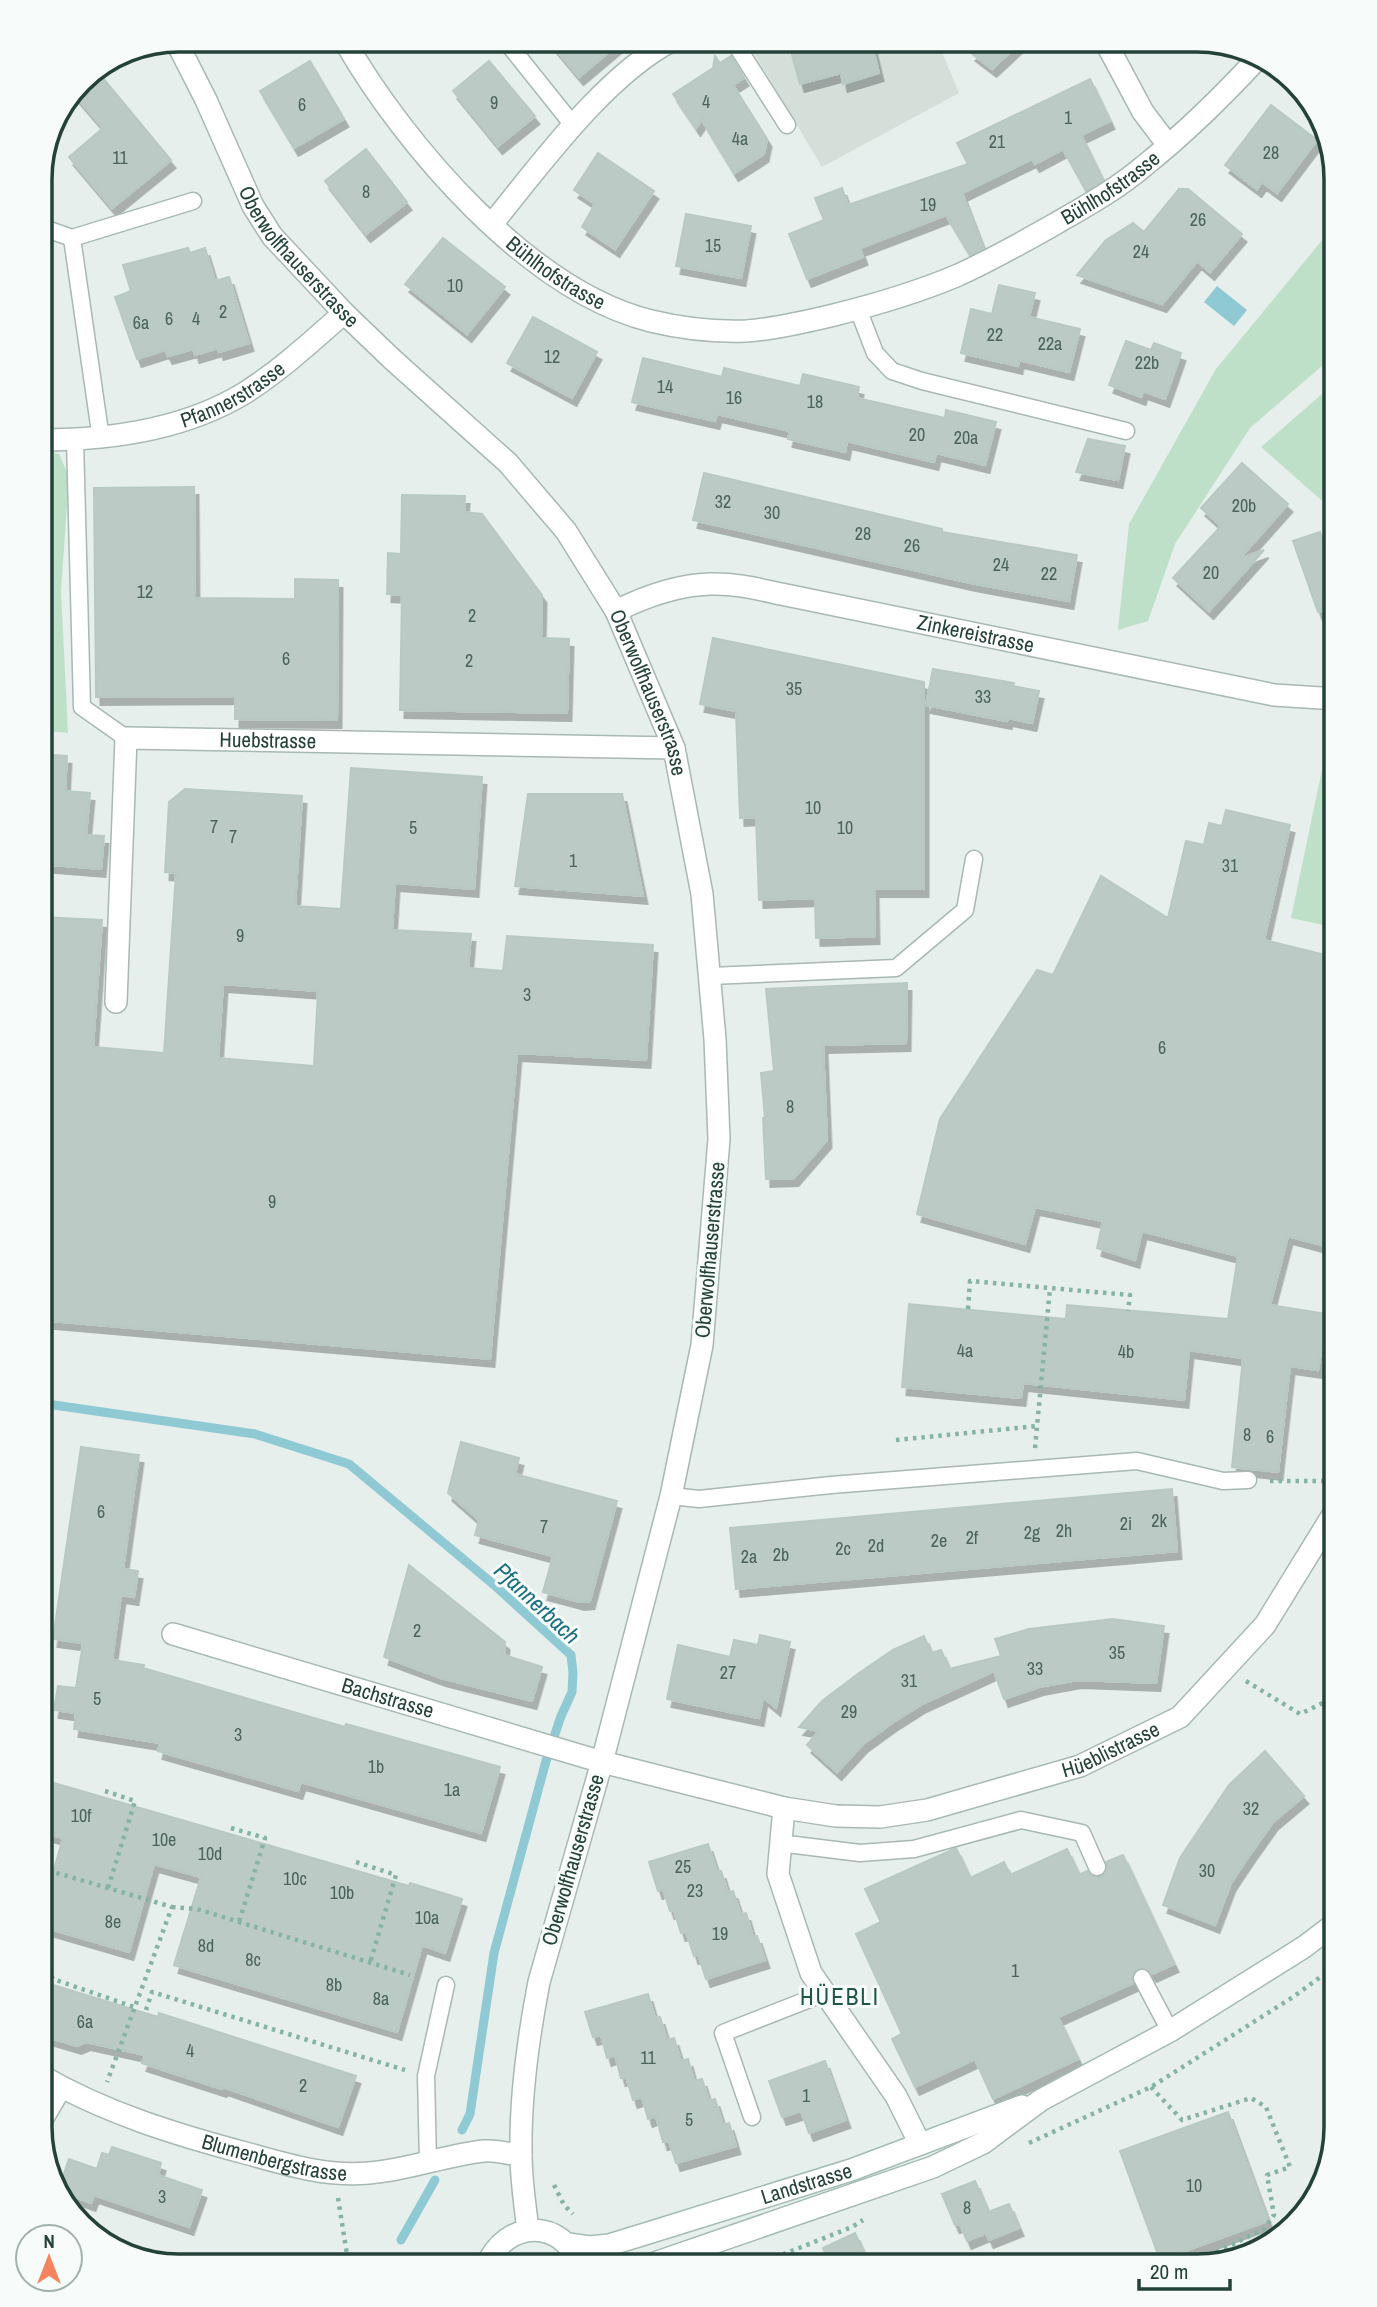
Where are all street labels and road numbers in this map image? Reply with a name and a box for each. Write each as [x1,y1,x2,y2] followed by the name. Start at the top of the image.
[1055,144,1166,232] street label: Bühlhofstrasse
[232,181,366,334] street label: Oberwolfhauserstrasse
[500,229,610,316] street label: Bühlhofstrasse
[177,354,291,435] street label: Pfannerstrasse
[603,605,694,778] street label: Oberwolfhauserstrasse
[915,607,1037,660] street label: Zinkereistrasse
[219,725,316,755] street label: Huebstrasse
[687,1160,732,1339] street label: Oberwolfhauserstrasse
[338,1670,437,1725] street label: Bachstrasse
[1058,1714,1164,1785] street label: Hüeblistrasse
[534,1771,611,1949] street label: Oberwolfhauserstrasse
[199,2127,348,2188] street label: Blumenbergstrasse
[757,2156,855,2211] street label: Landstrasse

